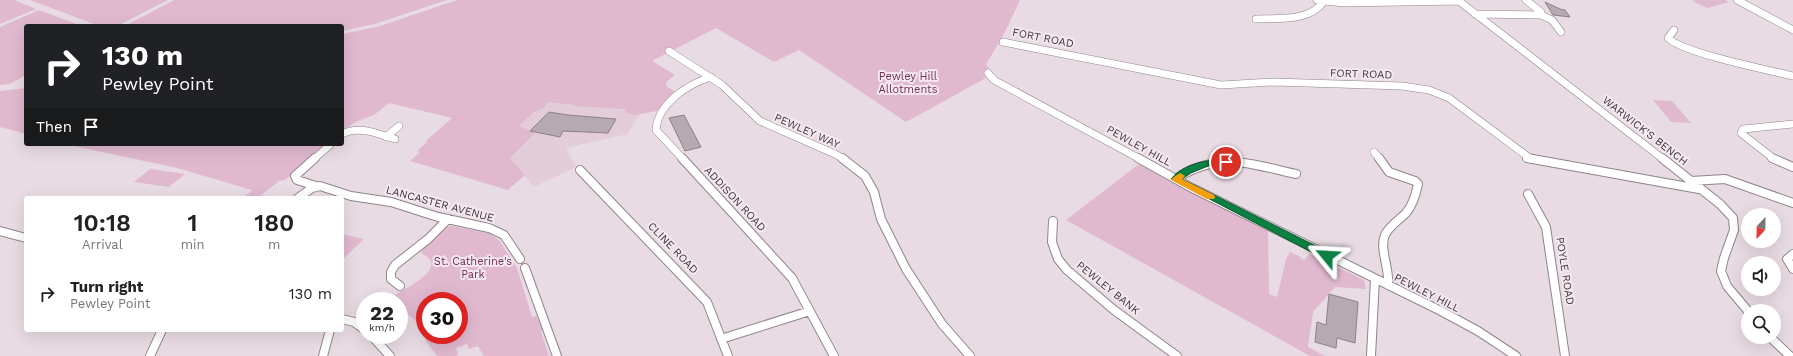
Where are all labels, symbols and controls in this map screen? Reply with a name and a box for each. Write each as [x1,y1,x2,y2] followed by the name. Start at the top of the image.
[1011,26,1075,50] street label: FORT ROAD
[102,39,183,72] text: 130 m
[36,40,88,92] icon: right
[1330,66,1392,82] street label: FORT ROAD
[878,70,938,96] park label: Pewley Hill Allotments
[102,73,213,94] text: Pewley Point
[1600,94,1690,168] street label: WARWICK'S BENCH
[772,111,842,151] street label: PEWLEY WAY
[80,116,102,138] icon: arrive
[36,118,72,136] text: Then
[1104,123,1174,169] street label: PEWLEY HILL
[1209,145,1243,179] pin
[1215,151,1237,173] icon: arrive
[702,164,768,234] street label: ADDISON ROAD
[385,183,495,225] street label: LANCASTER AVENUE
[1741,208,1781,248] north arrow
[1741,208,1781,344] map controls
[74,209,131,237] text: 10:18
[188,209,198,237] text: 1
[254,209,294,237] text: 180
[645,220,701,277] street label: CLINE ROAD
[1306,235,1348,277] position arrow
[1553,236,1577,306] street label: POYLE ROAD
[82,237,123,252] text: Arrival
[181,237,205,252] text: min
[268,237,280,252] text: m
[434,255,512,281] park label: St. Catherine's Park
[1741,256,1781,296] button: sound
[1074,259,1142,317] street label: PEWLEY BANK
[1392,271,1462,315] street label: PEWLEY HILL
[70,278,143,296] text: Turn right
[36,283,58,305] icon: right
[289,285,332,303] text: 130 m
[416,292,468,344] speed limit sign: 30
[70,296,150,311] text: Pewley Point
[370,301,394,325] text: 22
[1741,304,1781,344] button: search
[369,322,395,333] text: km/h

